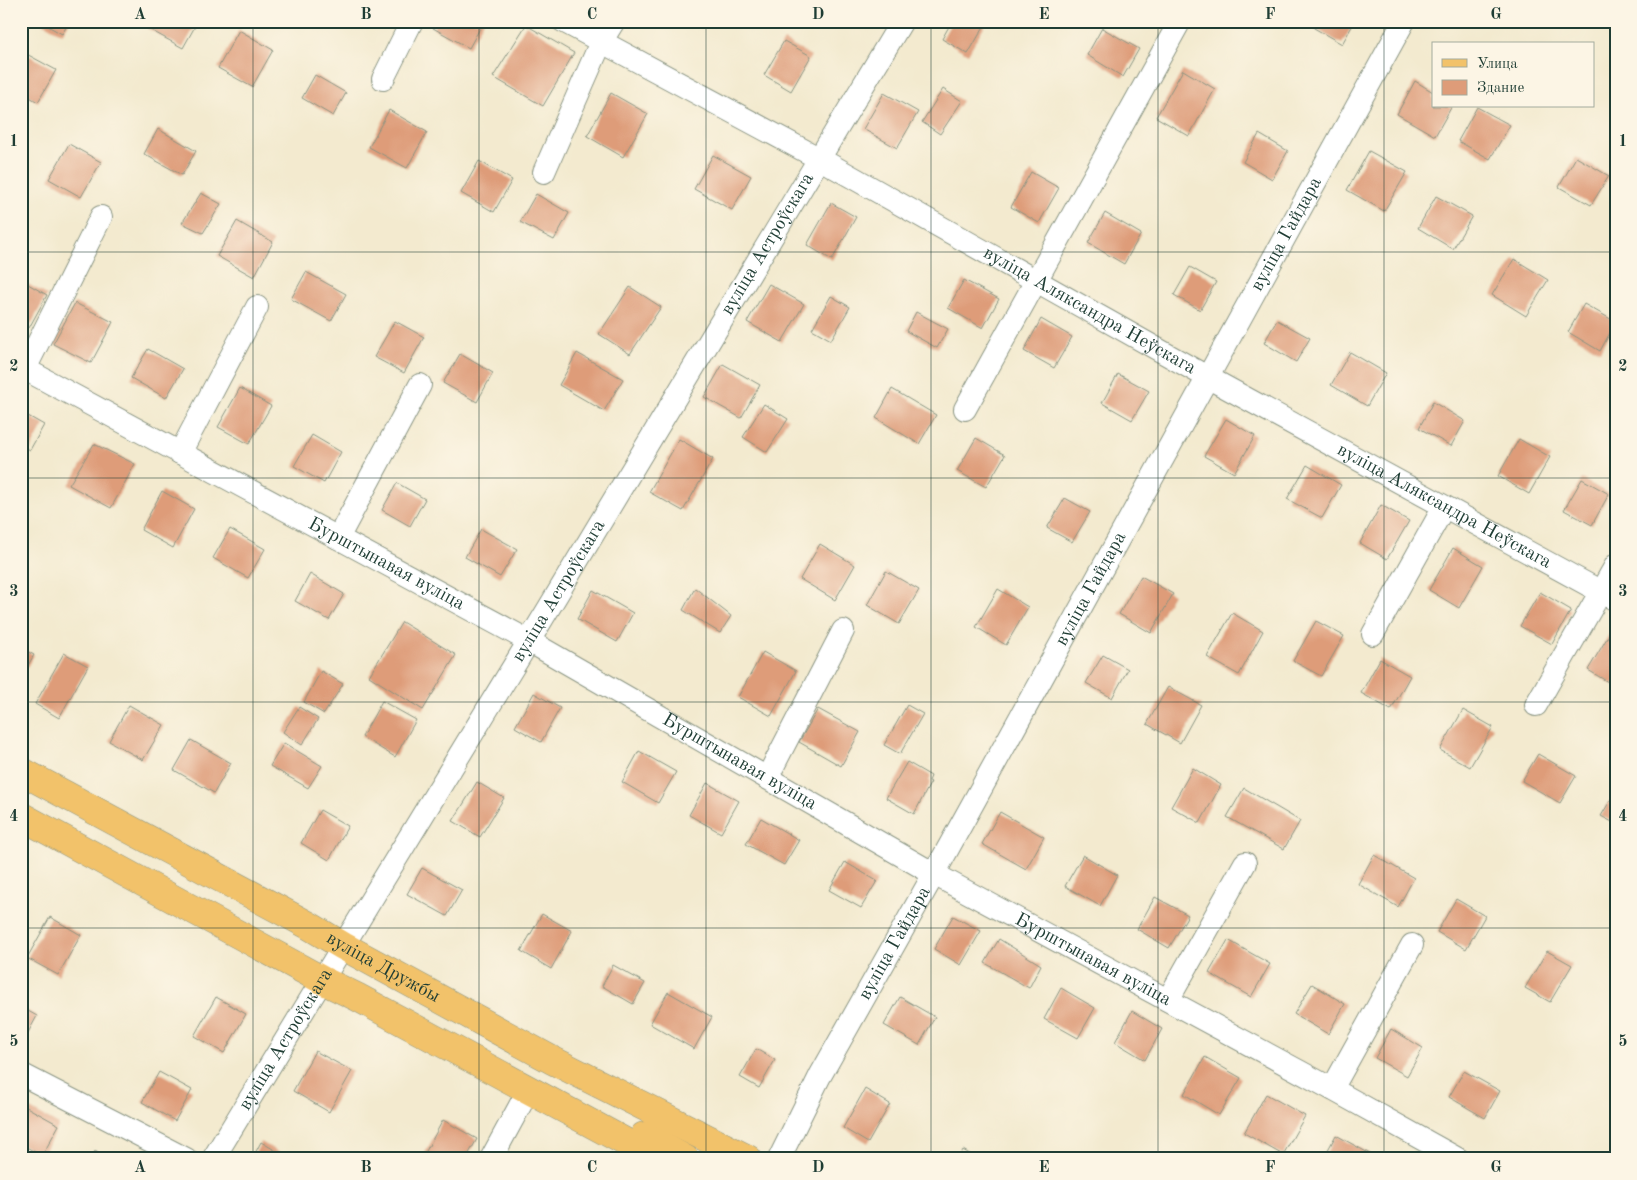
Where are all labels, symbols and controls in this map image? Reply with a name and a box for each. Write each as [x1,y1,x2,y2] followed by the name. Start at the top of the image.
[134,7,146,23] text: A
[360,7,372,23] text: B
[587,7,597,23] text: C
[812,7,824,23] text: D
[1038,7,1050,23] text: E
[1265,7,1276,23] text: F
[1490,7,1502,23] text: G
[1432,42,1594,108] legend
[1477,57,1518,72] text: Улица
[1477,81,1524,96] text: Здание
[9,134,19,150] text: 1
[1618,134,1628,150] text: 1
[718,169,818,318] street label: вуліца Астроўскага
[1248,174,1326,294] street label: вуліца Гайдара
[980,243,1200,378] street label: вуліца Аляксандра Неўскага
[9,359,19,375] text: 2
[1618,359,1628,375] text: 2
[1334,440,1555,573] street label: вуліца Аляксандра Неўскага
[305,514,468,614] street label: Бурштынавая вуліца
[509,516,609,665] street label: вуліца Астроўскага
[1052,528,1130,649] street label: вуліца Гайдара
[9,584,19,600] text: 3
[1618,584,1628,600] text: 3
[659,710,820,814] street label: Бурштынавая вуліца
[9,809,19,825] text: 4
[1618,809,1628,825] text: 4
[855,883,935,1003] street label: вуліца Гайдара
[1012,910,1175,1010] street label: Бурштынавая вуліца
[323,929,443,1006] street label: вуліца Дружбы
[236,965,337,1114] street label: вуліца Астроўскага
[9,1034,19,1050] text: 5
[1618,1034,1628,1050] text: 5
[134,1160,146,1176] text: A
[360,1160,372,1176] text: B
[587,1160,597,1176] text: C
[812,1160,824,1176] text: D
[1038,1160,1050,1176] text: E
[1265,1160,1276,1176] text: F
[1490,1160,1502,1176] text: G

